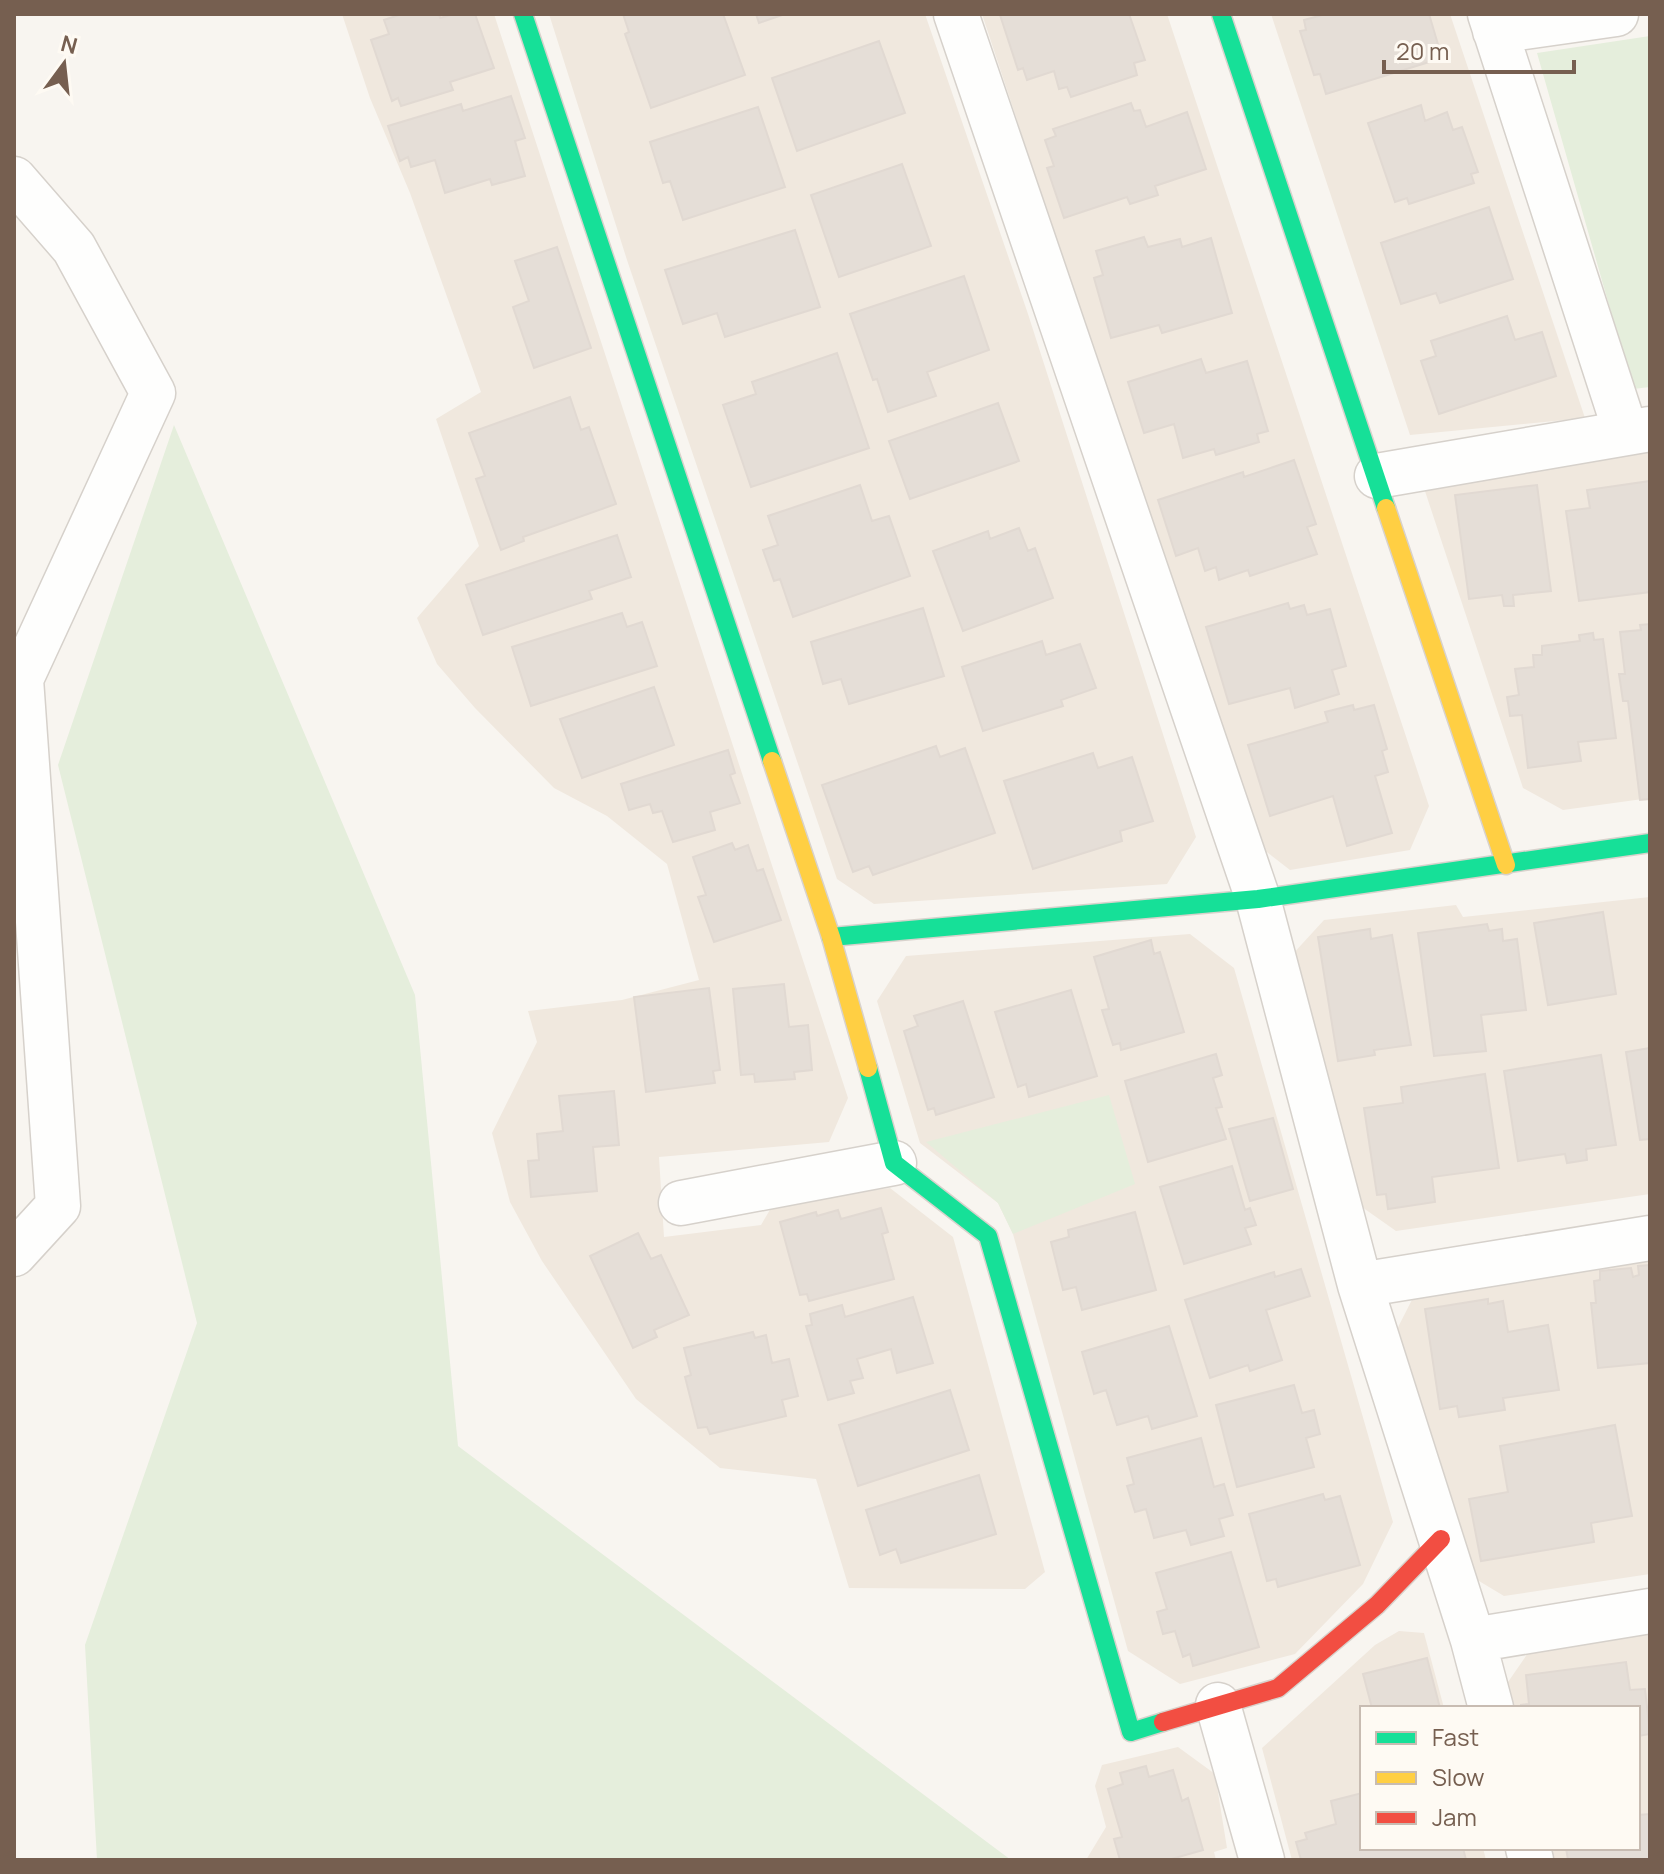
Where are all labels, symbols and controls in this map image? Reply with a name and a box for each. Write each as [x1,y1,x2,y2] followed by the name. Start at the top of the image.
[24,24,104,104] north arrow
[1384,24,1574,74] scale bar
[58,28,81,61] text: N
[1396,34,1449,67] text: 20 m
[1360,1706,1640,1850] legend
[1432,1720,1479,1753] text: Fast
[1432,1760,1485,1793] text: Slow
[1432,1800,1477,1833] text: Jam

